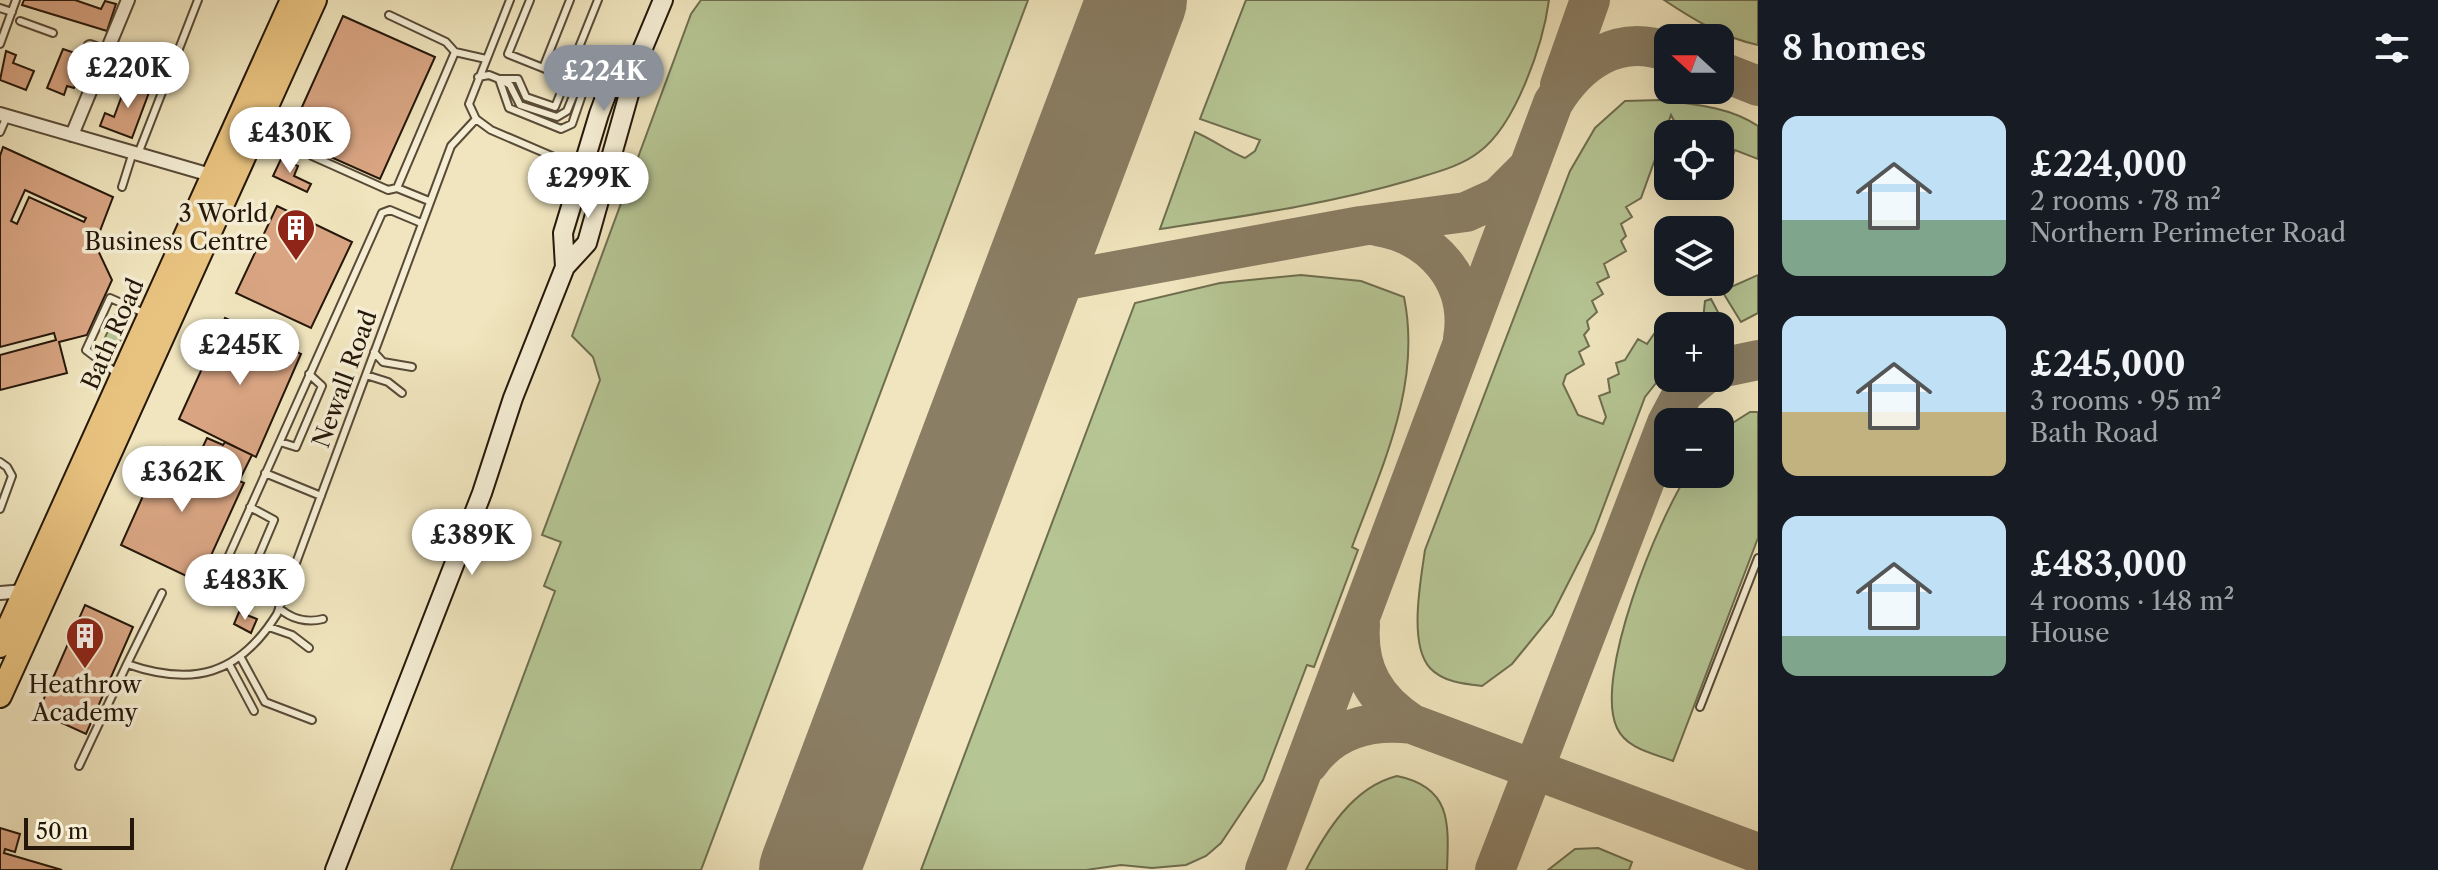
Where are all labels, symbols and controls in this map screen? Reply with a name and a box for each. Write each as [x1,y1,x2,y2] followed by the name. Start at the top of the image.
[1654,24,1734,104] north arrow
[1654,24,1734,488] map controls
[2370,26,2414,70] icon: filters
[1782,27,1926,69] text: 8 homes
[72,42,184,110] pin: £220K
[548,45,660,113] pin: £224K
[85,52,171,84] text: £220K
[562,55,646,87] text: £224K
[234,107,346,175] pin: £430K
[248,117,332,149] text: £430K
[1654,120,1734,200] button: locate
[2030,143,2187,185] text: £224,000
[1846,148,1942,244] icon: home
[532,152,644,220] pin: £299K
[546,162,630,194] text: £299K
[2030,185,2221,217] text: 2 rooms · 78 m²
[84,199,268,256] place label: 3 World Business Centre
[275,207,317,262] building icon: 3 World Business Centre
[1654,216,1734,296] button: layers
[2030,217,2346,249] text: Northern Perimeter Road
[75,273,150,394] street label: Bath Road
[306,306,383,452] street label: Newall Road
[1654,312,1734,392] button: +
[184,319,296,387] pin: £245K
[198,329,282,361] text: £245K
[2030,343,2186,385] text: £245,000
[1846,348,1942,444] icon: home
[2030,385,2222,417] text: 3 rooms · 95 m²
[1654,408,1734,488] button: −
[2030,417,2159,449] text: Bath Road
[126,446,238,514] pin: £362K
[140,456,224,488] text: £362K
[416,509,528,577] pin: £389K
[430,519,514,551] text: £389K
[2030,543,2187,585] text: £483,000
[1846,548,1942,644] icon: home
[189,554,301,622] pin: £483K
[203,564,287,596] text: £483K
[2030,585,2234,617] text: 4 rooms · 148 m²
[64,615,106,670] building icon: Heathrow Academy
[2030,617,2110,649] text: House
[28,670,143,727] place label: Heathrow Academy
[24,814,134,850] scale bar
[36,818,88,845] text: 50 m

